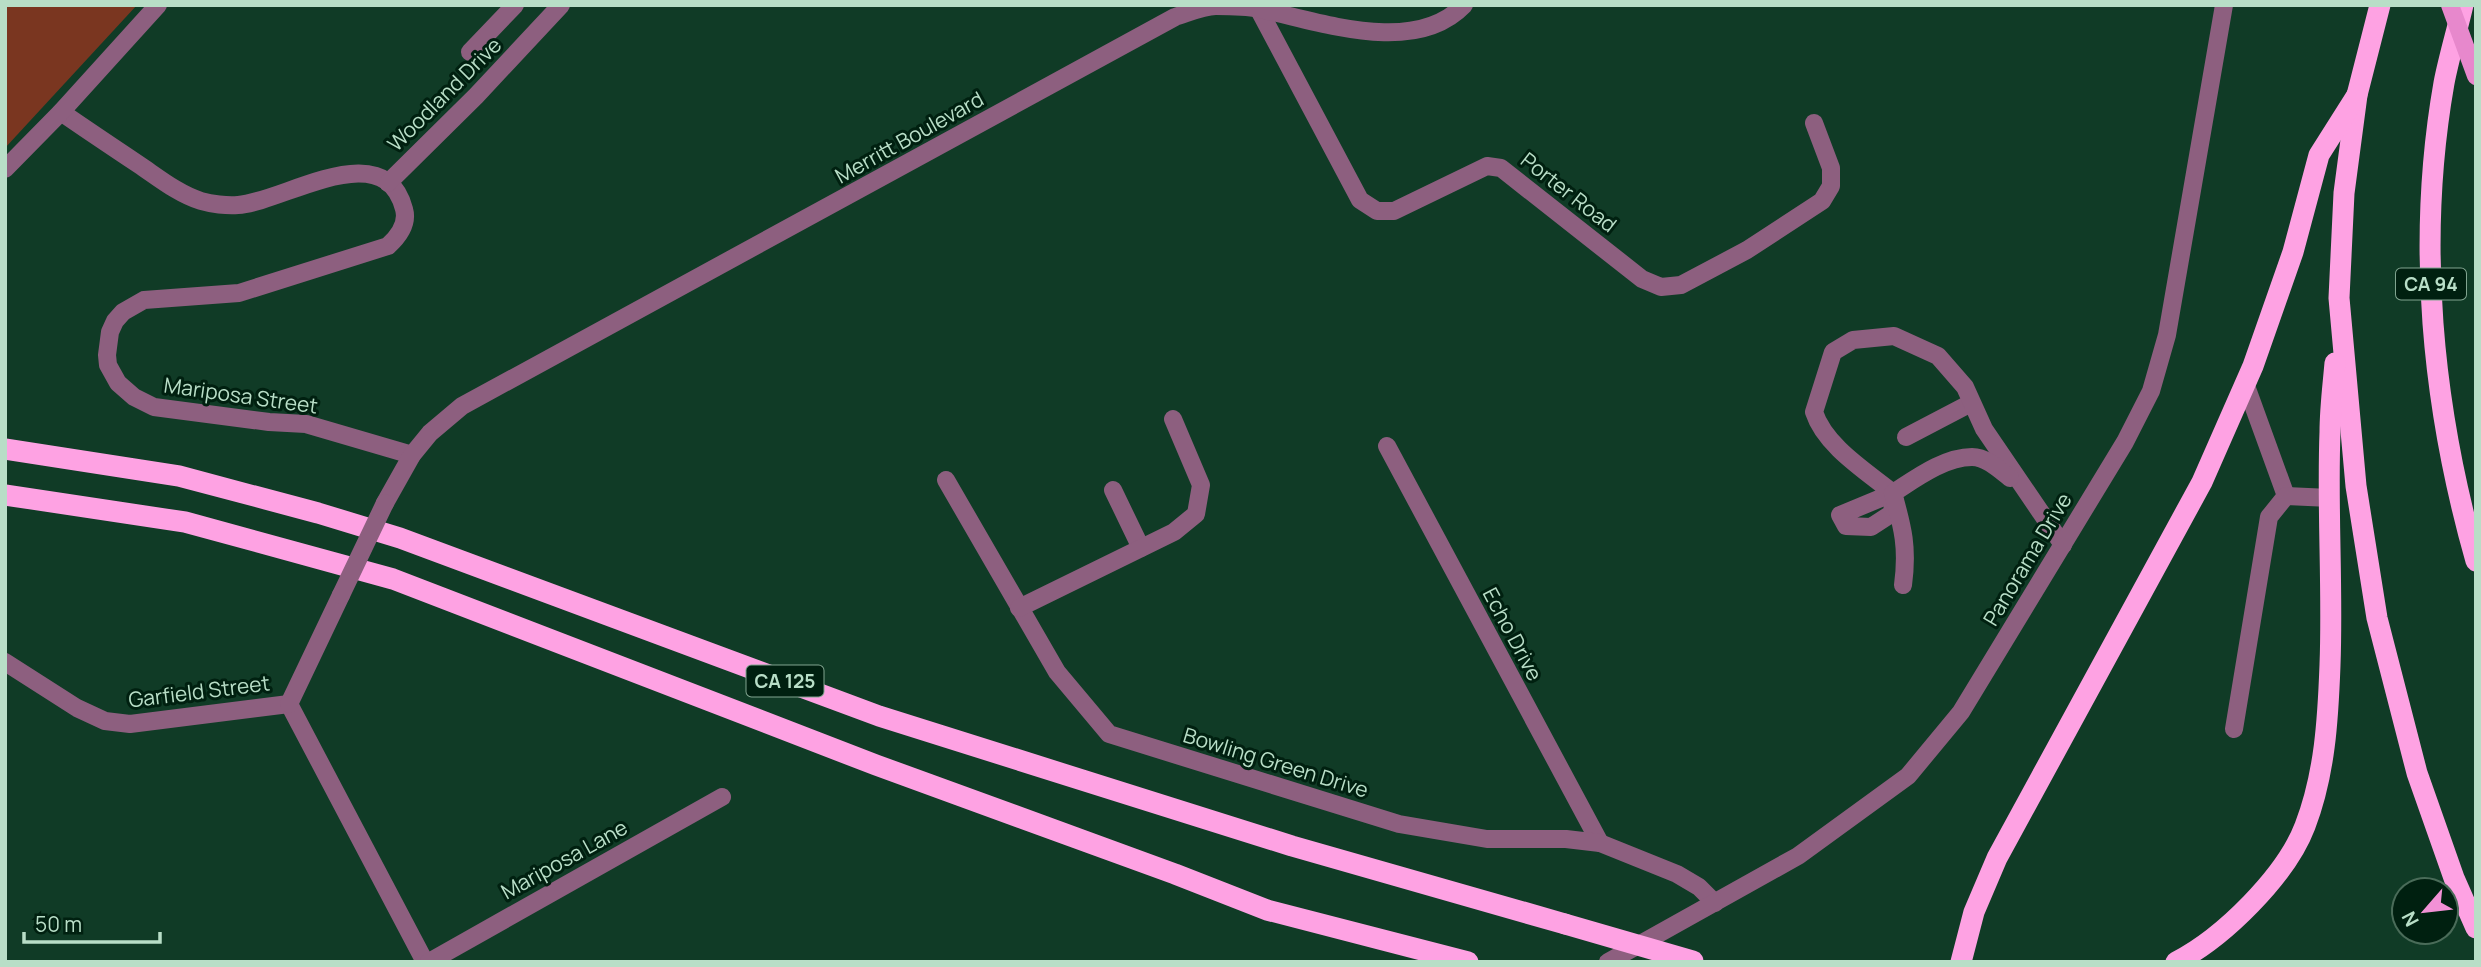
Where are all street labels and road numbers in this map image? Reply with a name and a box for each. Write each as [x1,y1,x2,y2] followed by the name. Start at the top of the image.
[381,31,507,157] street label: Woodland Drive
[830,85,988,189] street label: Merritt Boulevard
[1515,146,1623,238] street label: Porter Road
[2396,268,2466,300] road number: CA 94
[162,370,320,420] street label: Mariposa Street
[1976,487,2078,631] street label: Panorama Drive
[1477,582,1549,686] street label: Echo Drive
[746,666,824,696] road number: CA 125
[127,668,271,714] street label: Garfield Street
[1180,721,1372,803] street label: Bowling Green Drive
[496,813,632,905] street label: Mariposa Lane

